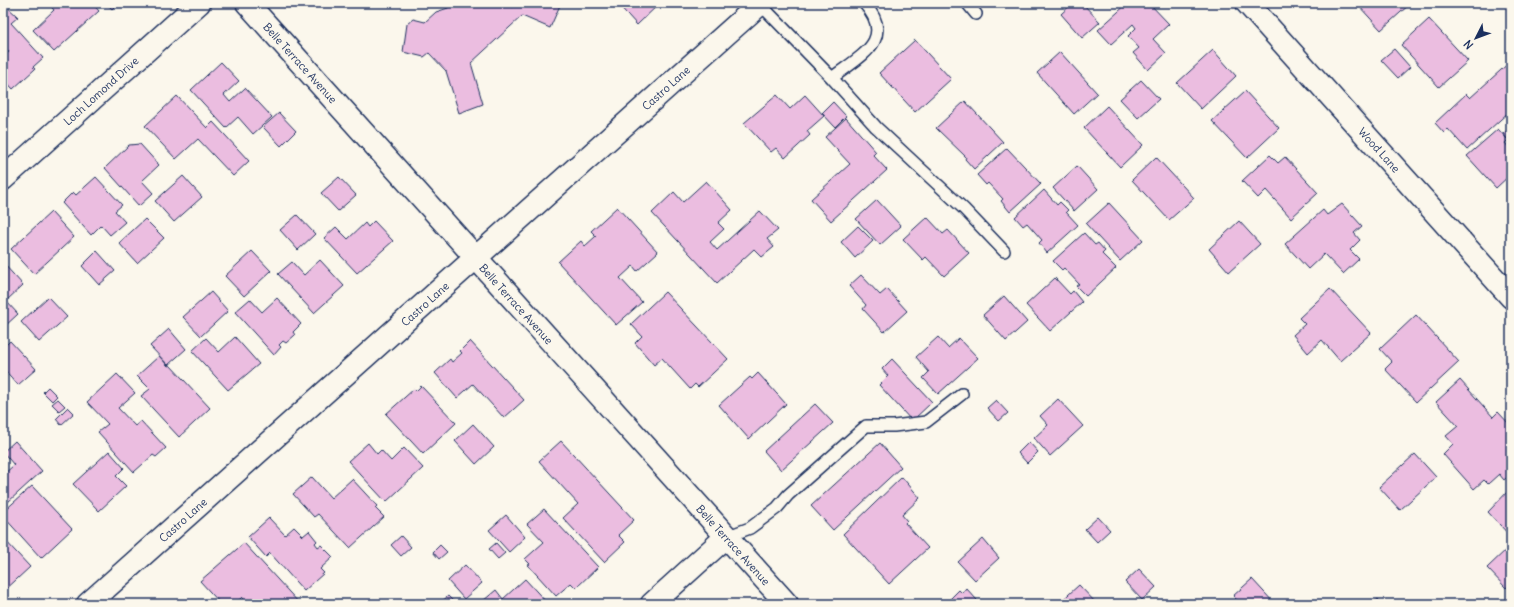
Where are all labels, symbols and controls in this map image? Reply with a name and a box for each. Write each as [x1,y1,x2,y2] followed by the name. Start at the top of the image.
[1456,18,1496,58] north arrow
[260,20,340,106] street label: Belle Terrace Avenue
[1461,37,1476,52] text: N
[61,54,141,128] street label: Loch Lomond Drive
[639,63,693,113] street label: Castro Lane
[1355,125,1403,175] street label: Wood Lane
[476,261,556,347] street label: Belle Terrace Avenue
[398,279,452,329] street label: Castro Lane
[156,495,210,545] street label: Castro Lane
[693,502,773,588] street label: Belle Terrace Avenue

